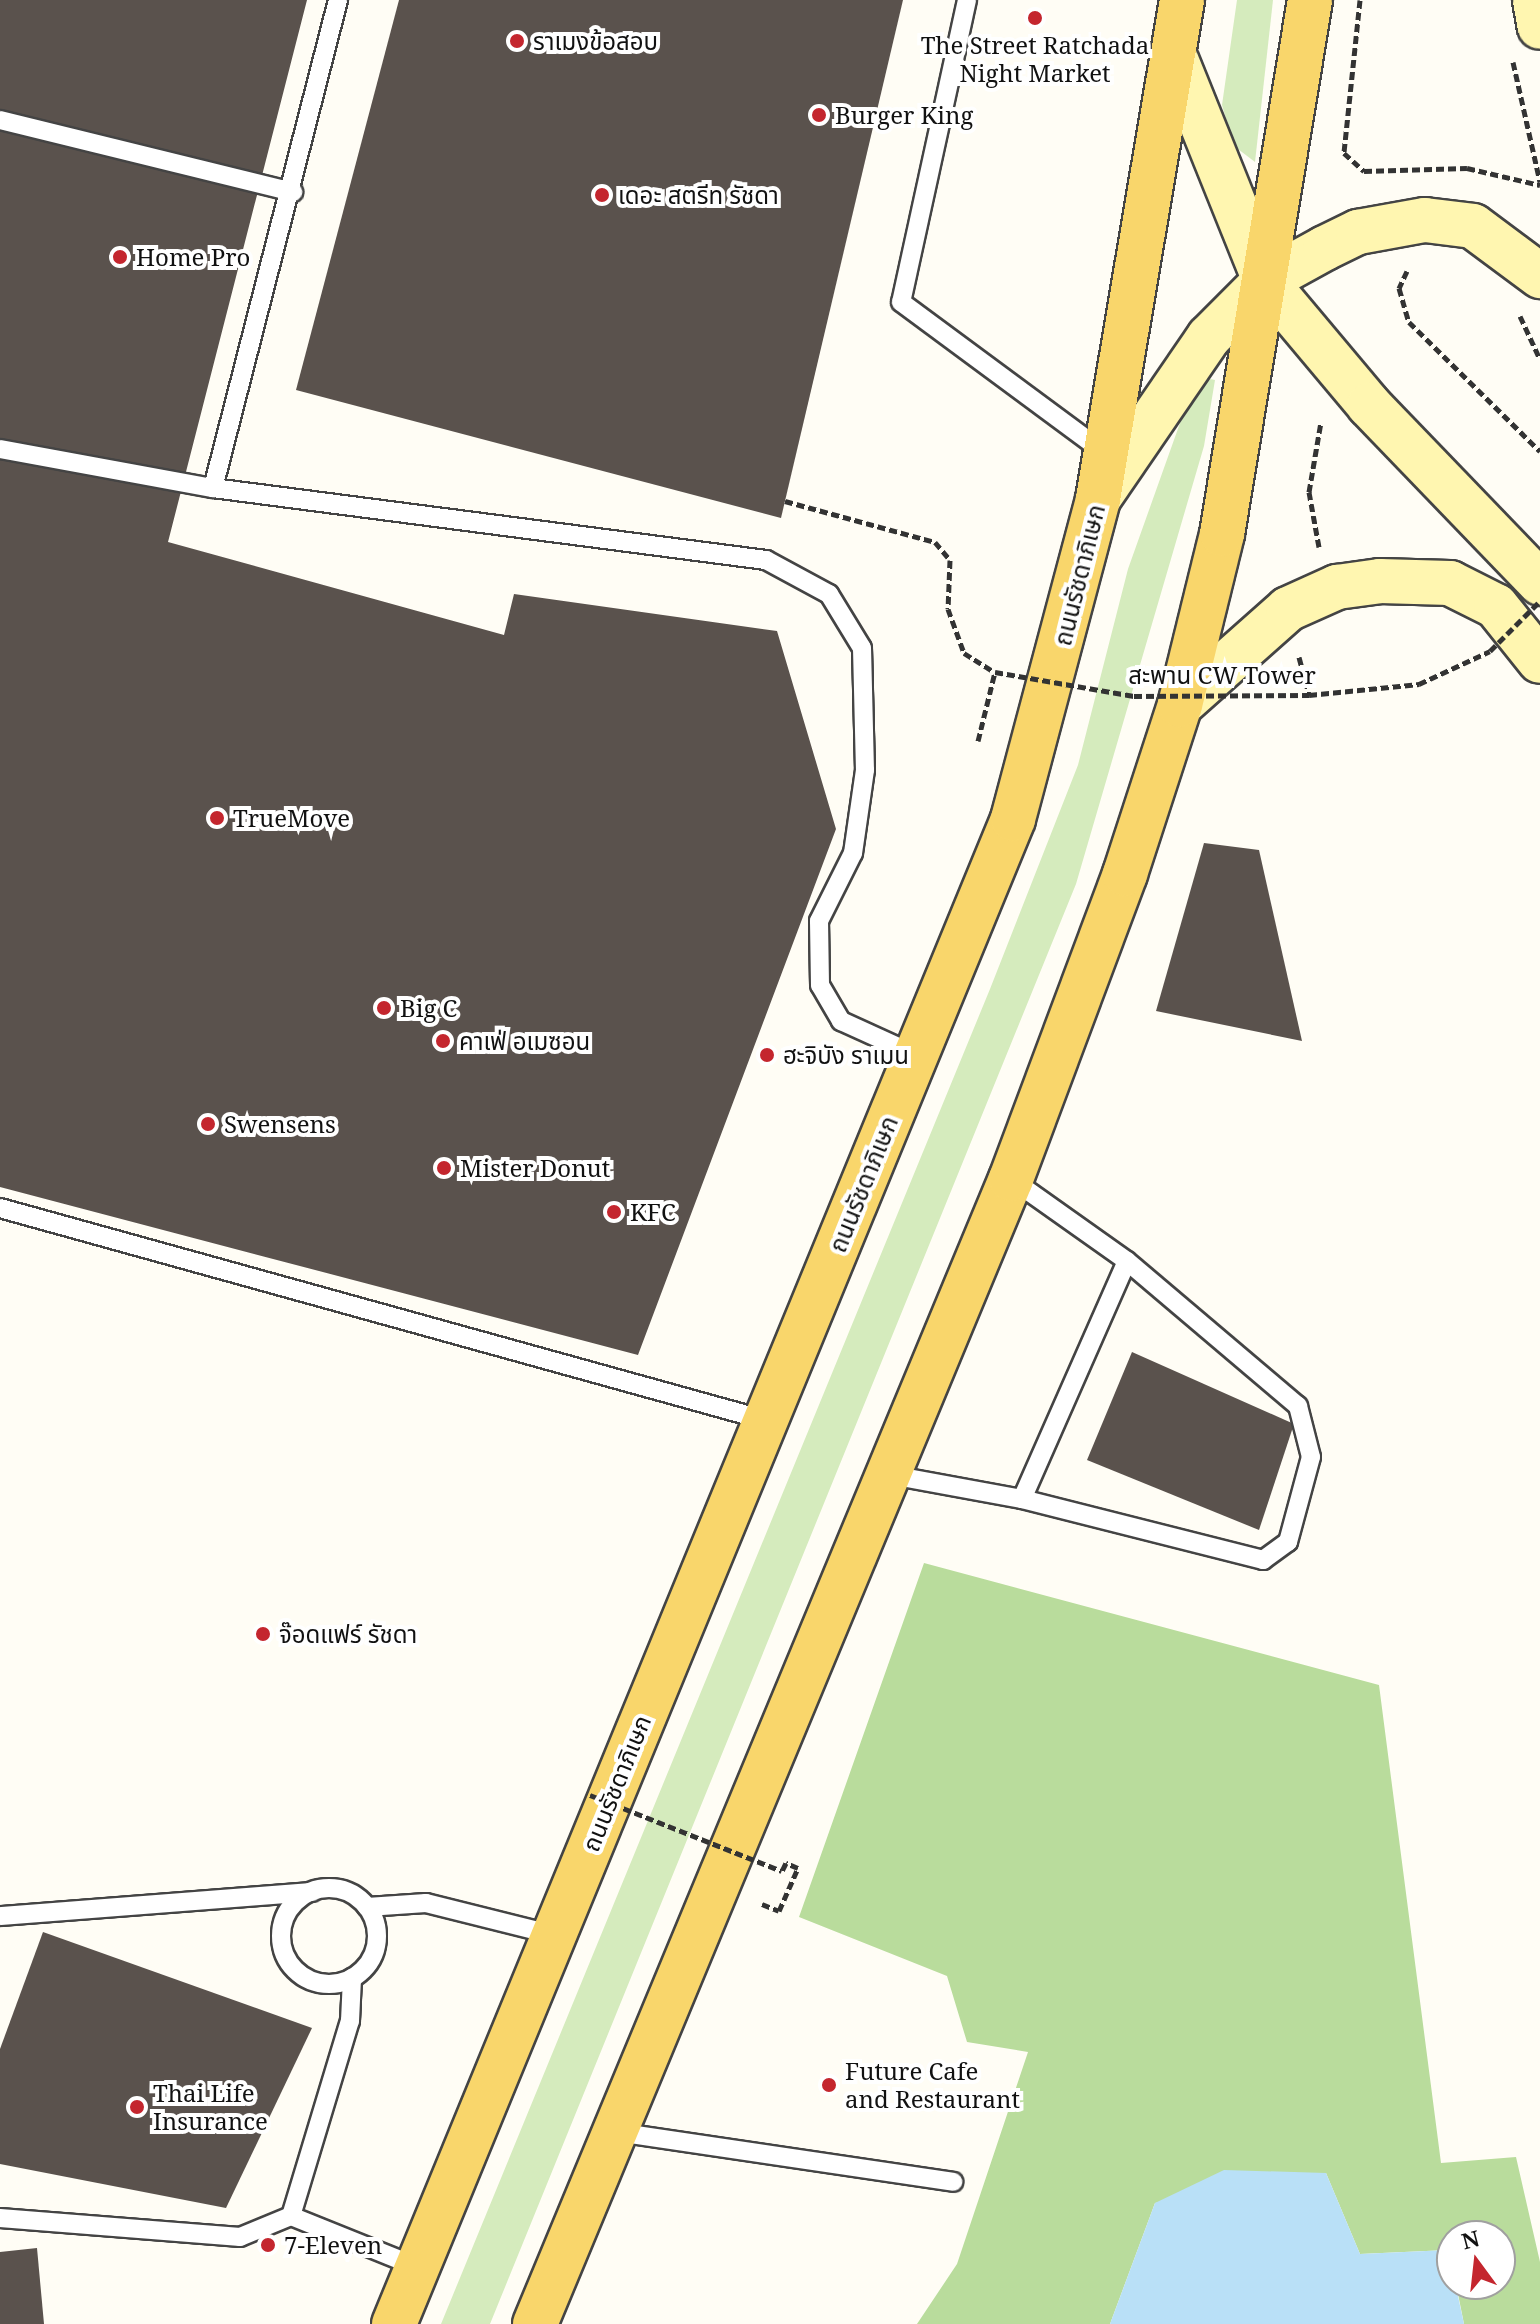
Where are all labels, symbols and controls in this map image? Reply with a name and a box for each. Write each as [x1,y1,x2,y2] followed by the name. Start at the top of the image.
[1026,9,1044,27] marker: The Street Ratchada Night Market
[533,27,658,55] place label: ราเมงข้อสอบ
[921,31,1149,87] place label: The Street Ratchada Night Market
[508,32,526,50] marker: ราเมงข้อสอบ
[835,101,973,129] place label: Burger King
[810,106,828,124] marker: Burger King
[618,181,779,209] place label: เดอะ สตรีท รัชดา
[593,186,611,204] marker: เดอะ สตรีท รัชดา
[136,243,250,271] place label: Home Pro
[111,248,129,266] marker: Home Pro
[1048,501,1110,649] street label: ถนนรัชดาภิเษก
[1128,661,1316,689] street label: สะพาน CW Tower
[233,804,350,832] place label: TrueMove
[208,809,226,827] marker: TrueMove
[400,994,457,1022] place label: Big C
[375,999,393,1017] marker: Big C
[459,1027,590,1055] place label: คาเฟ่ อเมซอน
[434,1032,452,1050] marker: คาเฟ่ อเมซอน
[783,1041,909,1069] place label: ฮะจิบัง ราเมน
[758,1046,776,1064] marker: ฮะจิบัง ราเมน
[224,1110,336,1138] place label: Swensens
[823,1112,903,1256] street label: ถนนรัชดาภิเษก
[199,1115,217,1133] marker: Swensens
[460,1154,610,1182] place label: Mister Donut
[435,1159,453,1177] marker: Mister Donut
[630,1198,676,1226] place label: KFC
[605,1203,623,1221] marker: KFC
[279,1620,417,1648] place label: จ๊อดแฟร์ รัชดา
[254,1625,272,1643] marker: จ๊อดแฟร์ รัชดา
[576,1711,656,1855] street label: ถนนรัชดาภิเษก
[845,2057,1020,2113] place label: Future Cafe and Restaurant
[820,2076,838,2094] marker: Future Cafe and Restaurant
[153,2079,268,2135] place label: Thai Life Insurance
[128,2098,146,2116] marker: Thai Life Insurance
[1436,2220,1516,2300] north arrow
[1458,2222,1483,2255] text: N
[284,2231,382,2259] place label: 7-Eleven
[259,2236,277,2254] marker: 7-Eleven

